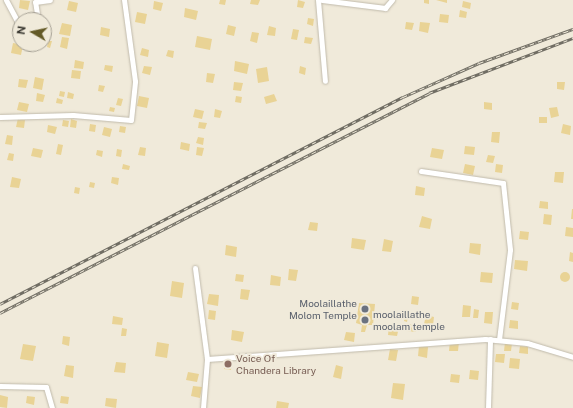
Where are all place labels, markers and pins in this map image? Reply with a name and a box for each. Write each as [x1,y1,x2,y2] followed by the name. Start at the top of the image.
[289,297,357,320] place label: Moolaillathe Molom Temple
[360,304,370,314] marker: Moolaillathe Molom Temple
[373,308,445,332] place label: moolaillathe moolam temple
[360,315,370,325] marker: moolaillathe moolam temple
[236,352,316,376] place label: Voice Of Chandera Library
[223,359,233,369] marker: Voice Of Chandera Library

